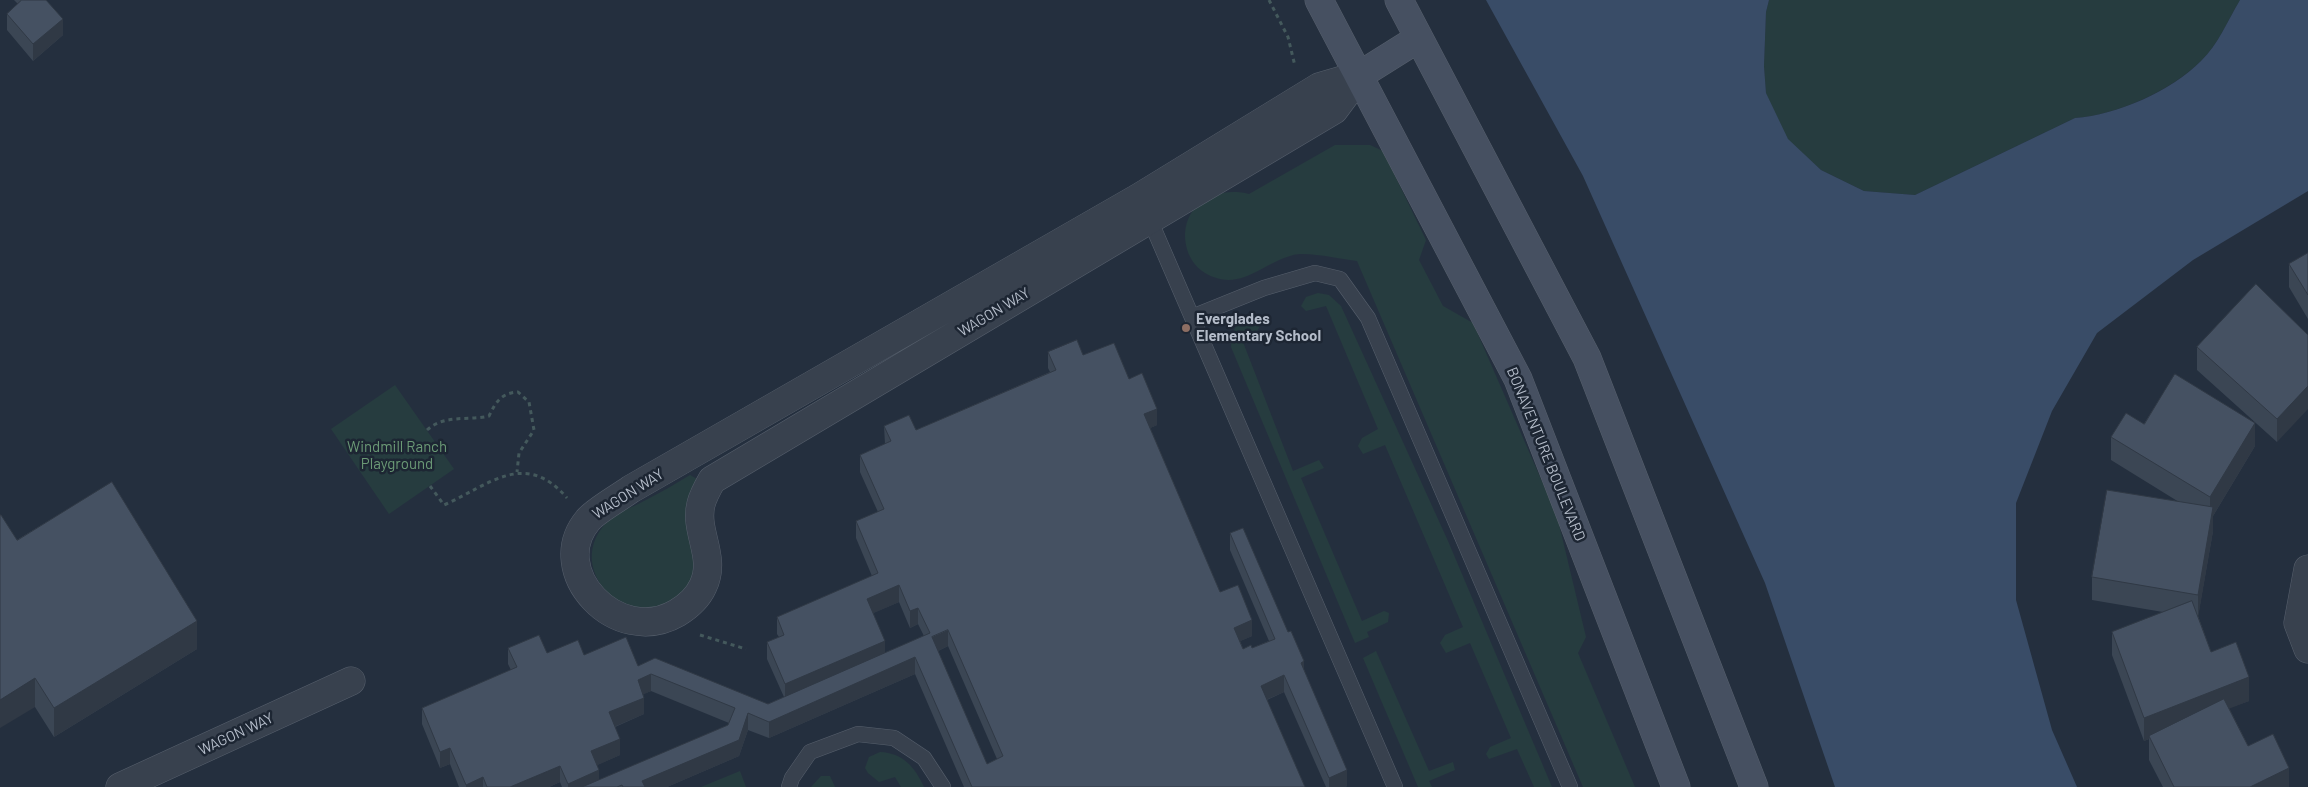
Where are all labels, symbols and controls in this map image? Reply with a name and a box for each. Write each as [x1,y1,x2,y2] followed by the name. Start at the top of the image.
[955,284,1033,340] street label: WAGON WAY
[1196,310,1321,345] place label: Everglades Elementary School
[1180,322,1192,334] marker: Everglades Elementary School
[1503,364,1589,544] street label: BONAVENTURE BOULEVARD
[347,438,447,473] park label: Windmill Ranch Playground
[589,465,667,523] street label: WAGON WAY
[196,709,276,759] street label: WAGON WAY

